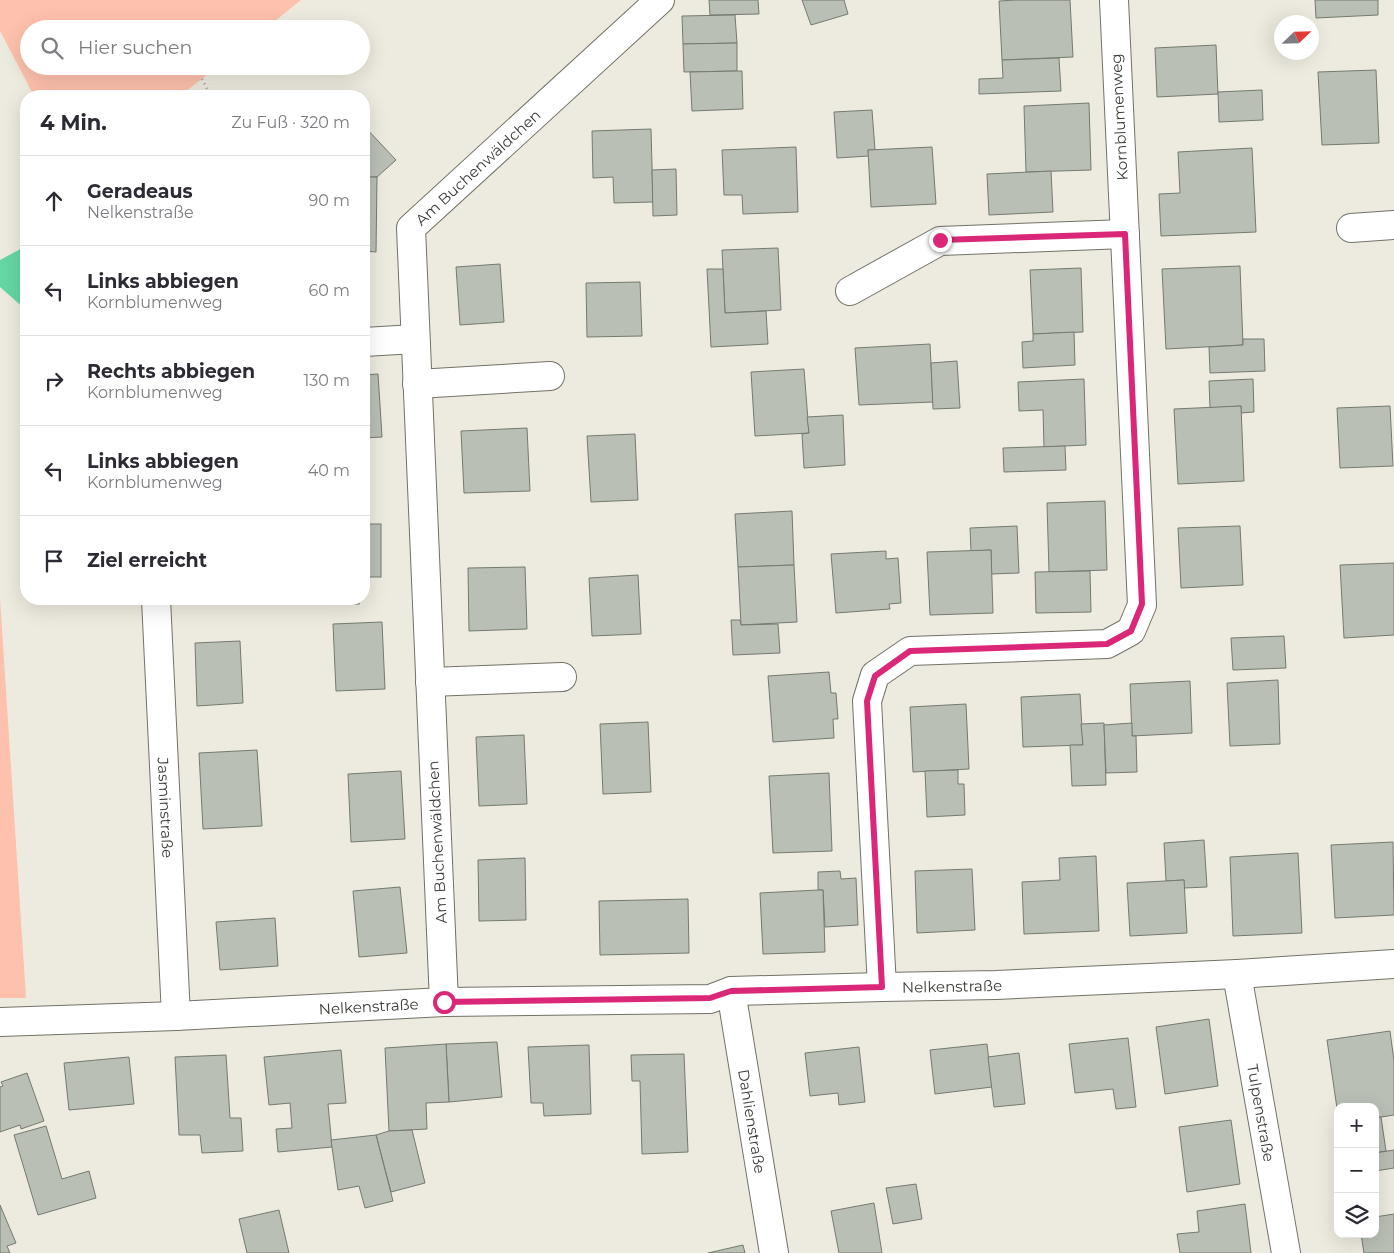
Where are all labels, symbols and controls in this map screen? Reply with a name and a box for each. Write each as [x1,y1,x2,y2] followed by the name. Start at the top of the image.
[1274,15,1319,60] north arrow
[20,20,370,75] search box
[38,34,66,62] icon: search
[78,36,192,59] text: Hier suchen
[1106,53,1132,181] street label: Kornblumenweg
[411,105,544,229] street label: Am Buchenwäldchen
[40,110,107,135] text: 4 Min.
[231,113,350,132] text: Zu Fuß · 320 m
[87,180,193,203] text: Geradeaus
[40,187,68,215] icon: ahead
[308,191,350,210] text: 90 m
[87,203,194,222] text: Nelkenstraße
[929,229,952,252] route end
[87,270,239,293] text: Links abbiegen
[40,277,68,305] icon: left
[308,281,350,300] text: 60 m
[87,293,223,312] text: Kornblumenweg
[87,360,255,383] text: Rechts abbiegen
[40,367,68,395] icon: right
[303,371,350,390] text: 130 m
[87,383,223,402] text: Kornblumenweg
[87,450,239,473] text: Links abbiegen
[40,457,68,485] icon: left
[308,461,350,480] text: 40 m
[87,473,223,492] text: Kornblumenweg
[40,547,68,575] icon: arrive
[87,549,207,572] text: Ziel erreicht
[154,756,178,858] street label: Jasminstraße
[423,760,451,924] street label: Am Buchenwäldchen
[902,975,1002,996] street label: Nelkenstraße
[433,991,456,1014] route start
[318,994,419,1018] street label: Nelkenstraße
[1243,1063,1279,1163] street label: Tulpenstraße
[734,1068,770,1175] street label: Dahlienstraße
[1334,1103,1379,1238] map controls
[1334,1103,1379,1148] button: +
[1334,1148,1379,1193] button: −
[1334,1193,1379,1238] button: layers

